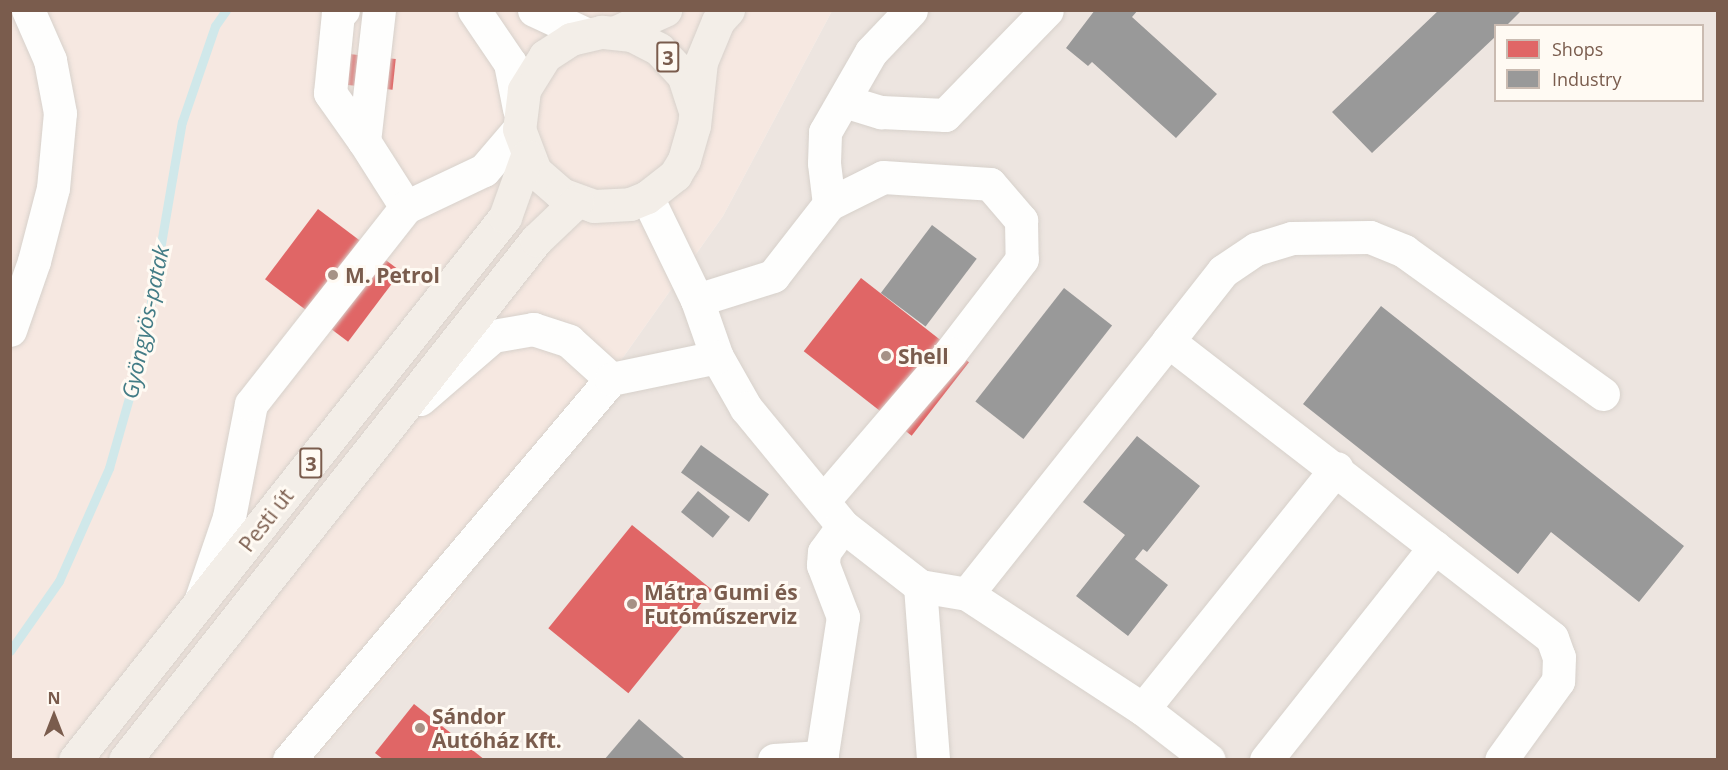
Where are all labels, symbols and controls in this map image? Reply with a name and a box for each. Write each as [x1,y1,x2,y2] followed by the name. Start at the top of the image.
[1494,24,1704,102] legend
[1552,37,1603,61] text: Shops
[656,40,680,74] road number: 3
[1552,67,1622,91] text: Industry
[116,243,174,401] water label: Gyöngyös-patak
[345,262,440,288] place label: M. Petrol
[326,268,340,282] marker: M. Petrol
[898,343,949,369] place label: Shell
[879,349,893,363] marker: Shell
[299,446,323,480] road number: 3
[234,483,298,557] street label: Pesti út
[644,579,798,629] place label: Mátra Gumi és Futóműszerviz
[625,597,639,611] marker: Mátra Gumi és Futóműszerviz
[24,686,84,746] north arrow
[47,687,61,709] text: N
[432,703,562,753] place label: Sándor Autóház Kft.
[413,721,427,735] marker: Sándor Autóház Kft.

